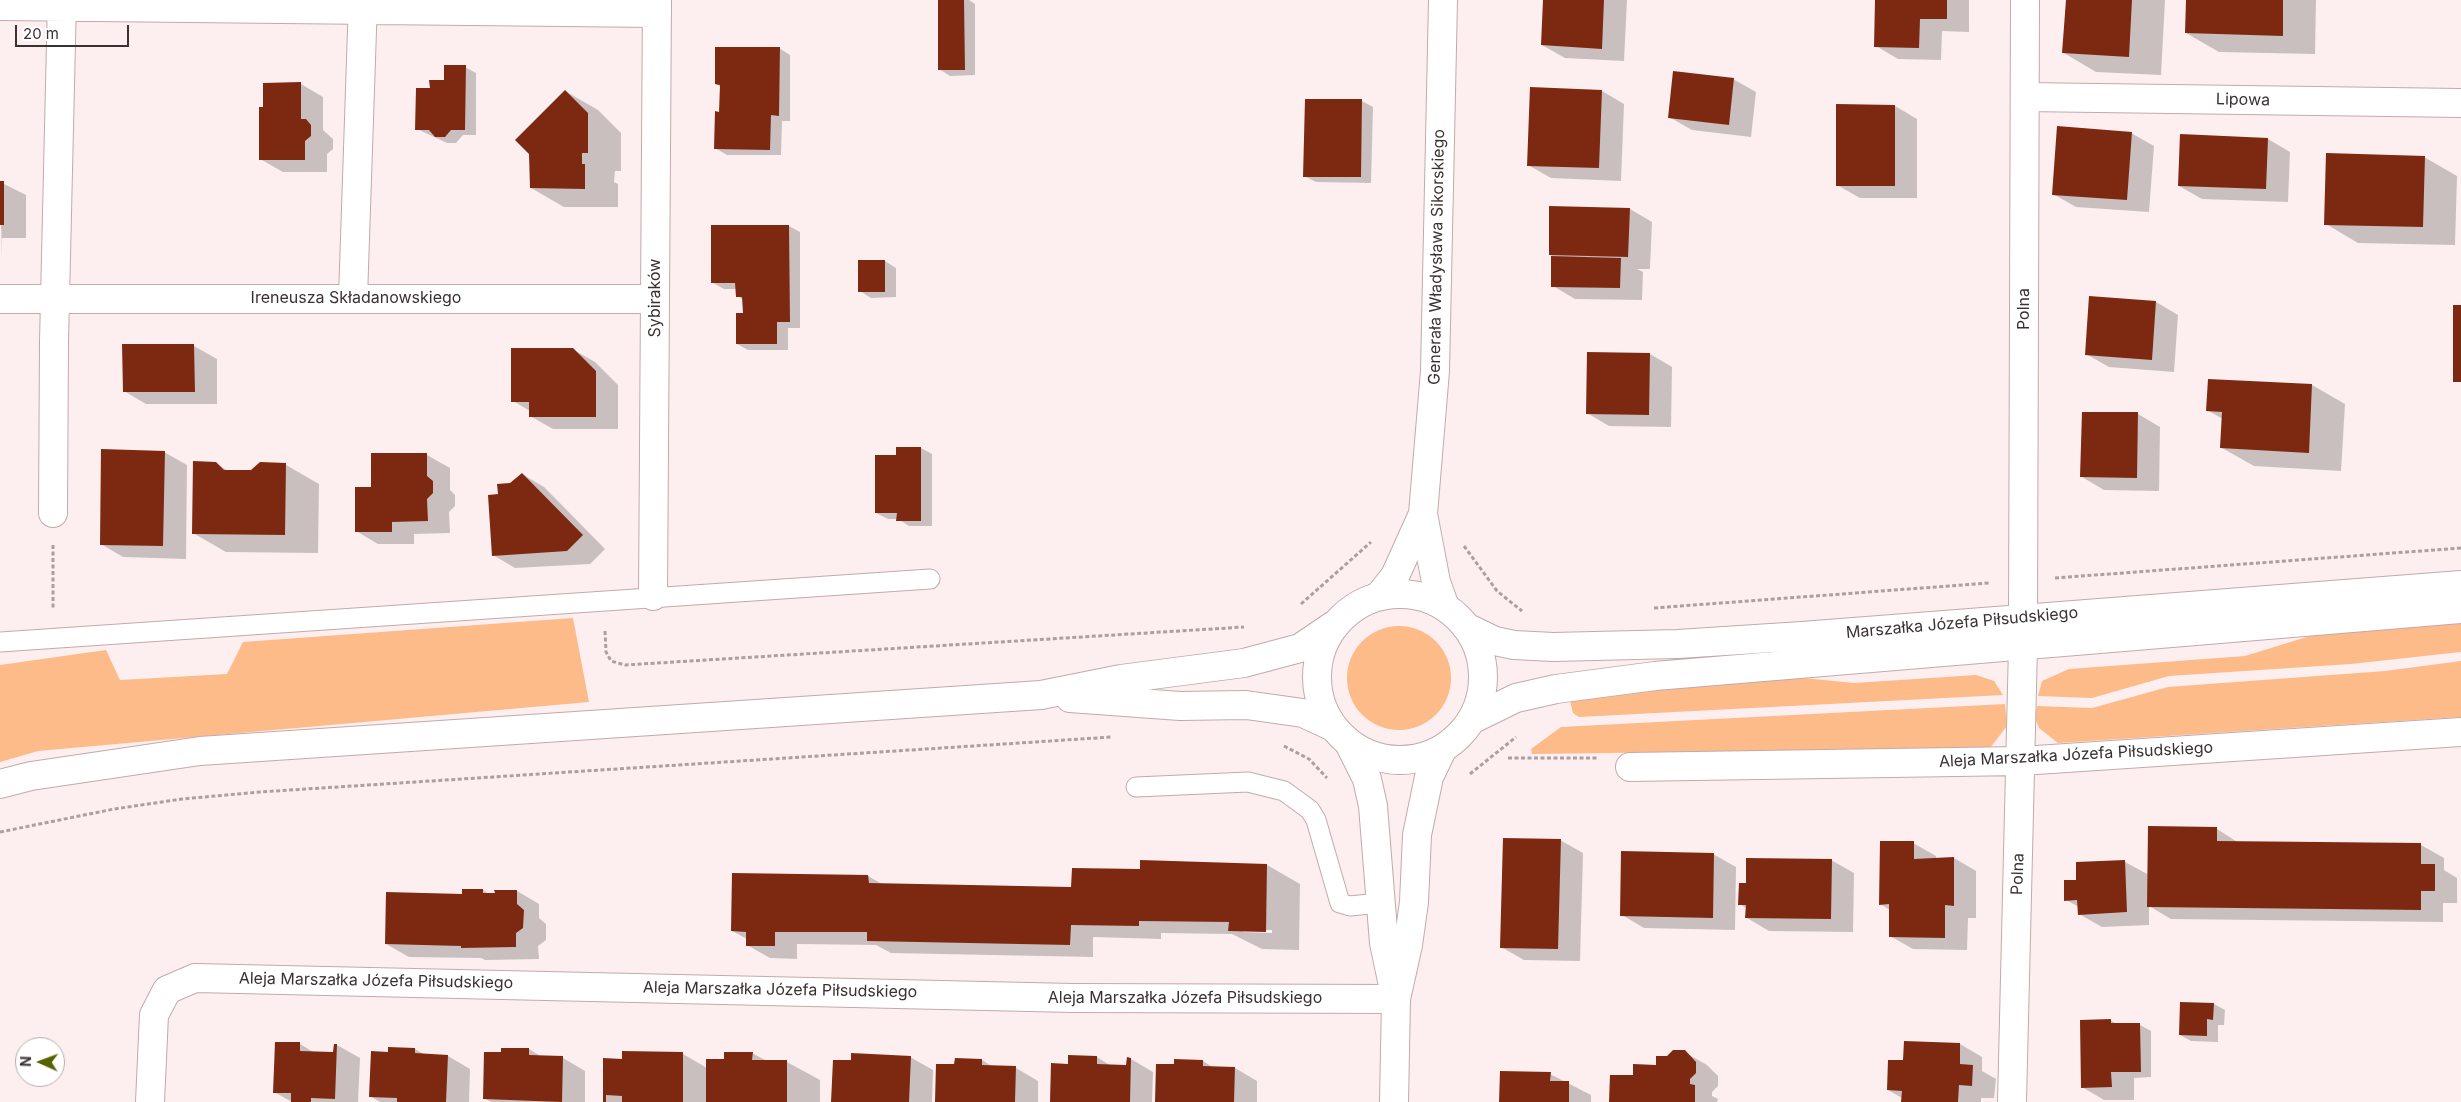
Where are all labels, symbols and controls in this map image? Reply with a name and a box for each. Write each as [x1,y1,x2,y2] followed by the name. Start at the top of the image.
[18,15,131,47] scale bar
[23,24,59,43] text: 20 m
[2216,90,2270,110] street label: Lipowa
[1425,129,1449,385] street label: Generała Władysława Sikorskiego
[645,259,665,337] street label: Sybiraków
[251,288,461,308] street label: Ireneusza Składanowskiego
[2014,288,2034,330] street label: Polna
[1845,603,2079,643] street label: Marszałka Józefa Piłsudskiego
[1938,738,2214,772] street label: Aleja Marszałka Józefa Piłsudskiego
[2008,853,2028,895] street label: Polna
[239,969,513,993] street label: Aleja Marszałka Józefa Piłsudskiego
[643,978,917,1002] street label: Aleja Marszałka Józefa Piłsudskiego
[1048,988,1322,1008] street label: Aleja Marszałka Józefa Piłsudskiego
[15,1037,65,1087] north arrow
[17,1056,34,1067] text: N

